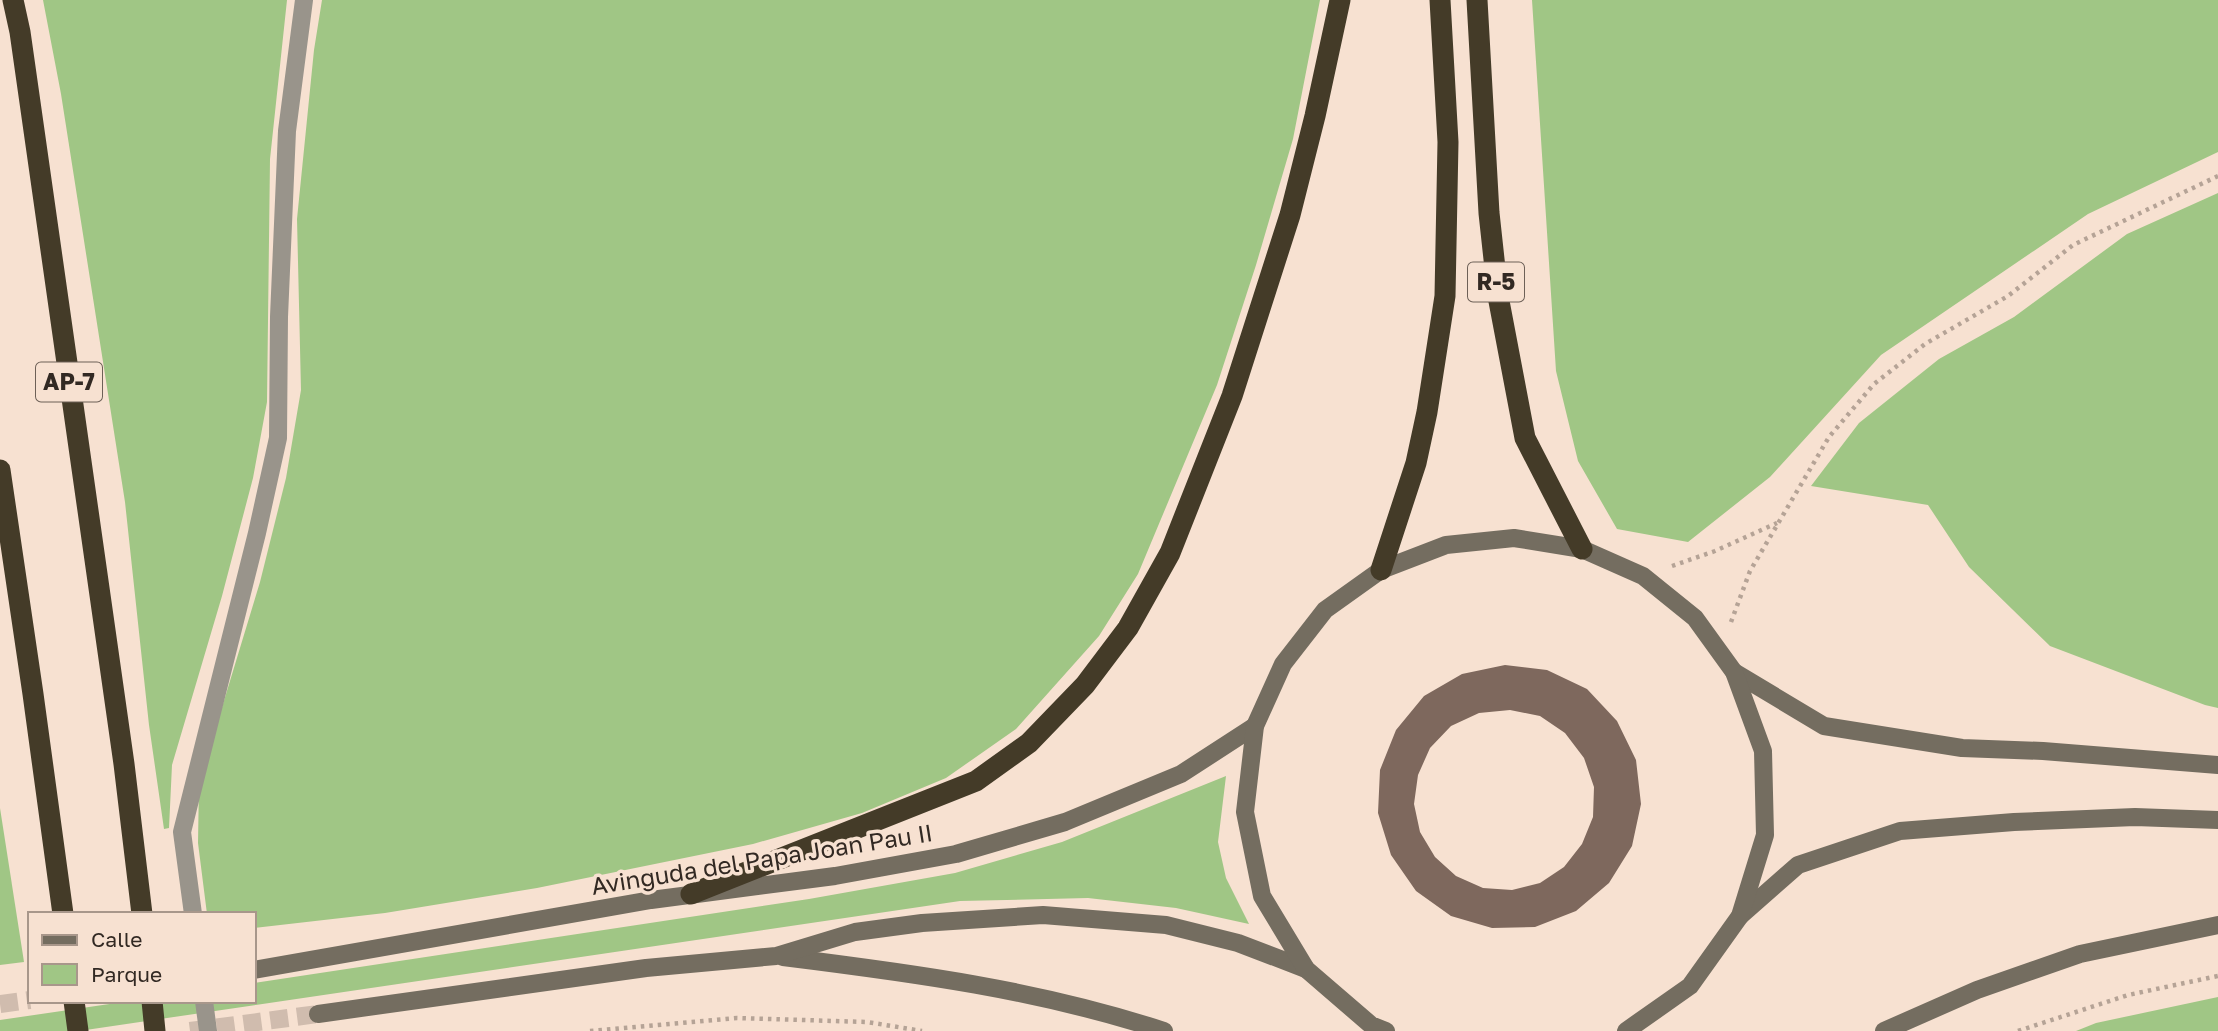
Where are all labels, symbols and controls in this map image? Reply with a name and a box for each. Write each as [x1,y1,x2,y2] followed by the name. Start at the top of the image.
[1468,262,1524,302] road number: R-5
[36,362,102,402] road number: AP-7
[589,817,935,900] street label: Avinguda del Papa Joan Pau II
[28,912,256,1003] legend
[91,926,143,952] text: Calle
[91,961,162,987] text: Parque

